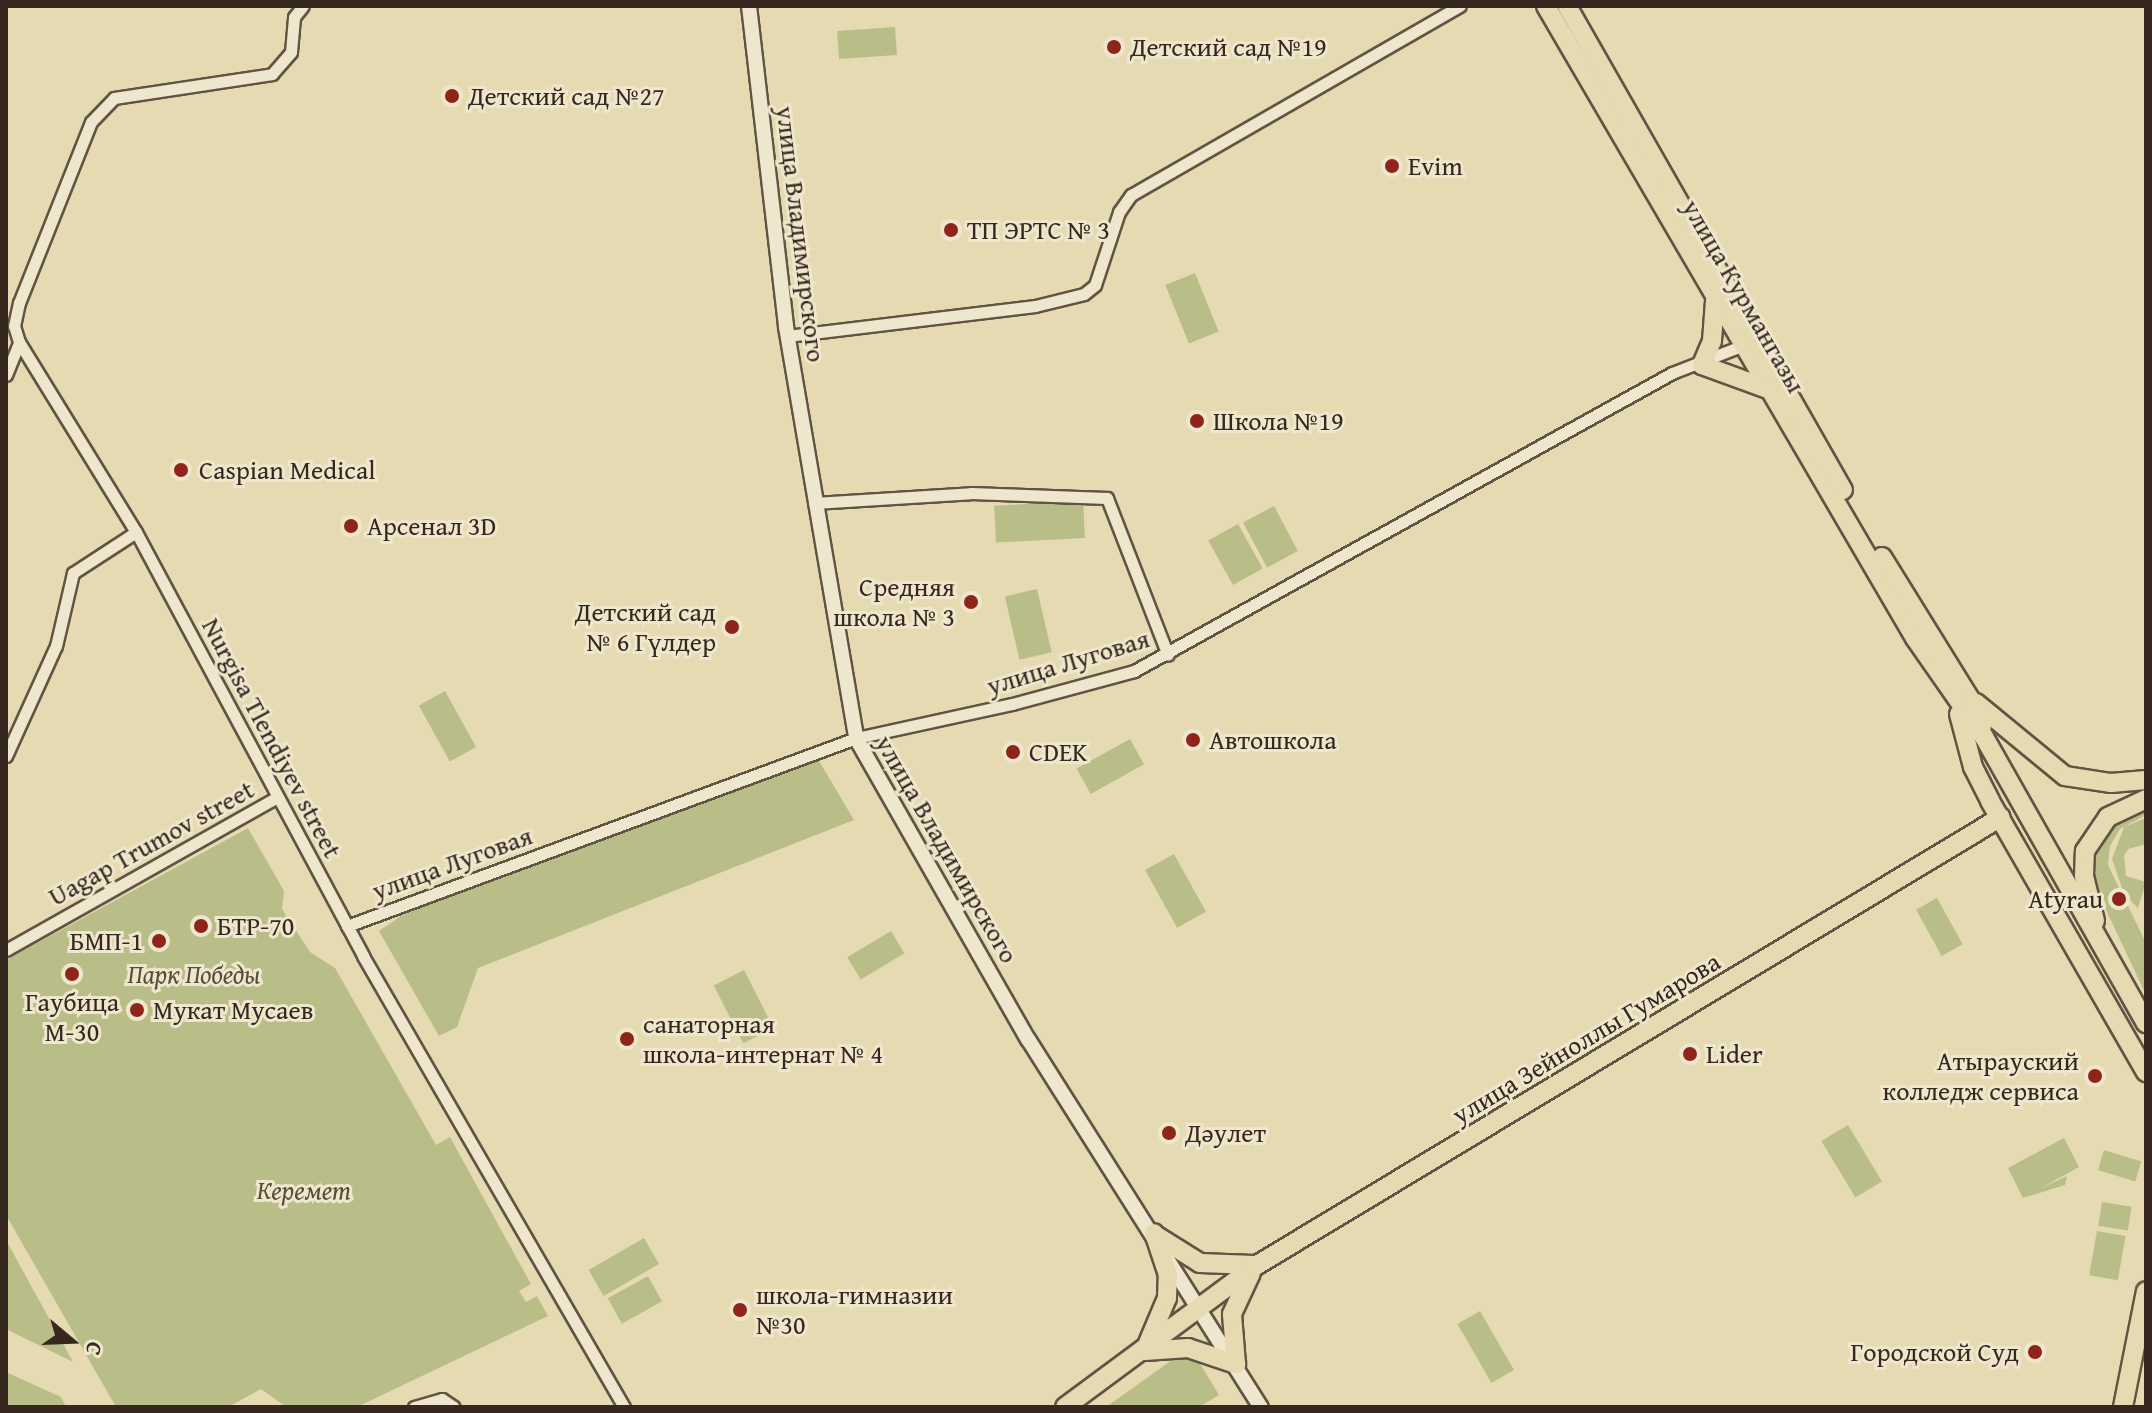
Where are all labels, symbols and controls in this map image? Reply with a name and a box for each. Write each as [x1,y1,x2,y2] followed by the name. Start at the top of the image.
[1130,31,1327,63] place label: Детский сад №19
[1105,38,1123,56] marker: Детский сад №19
[468,80,665,112] place label: Детский сад №27
[443,87,461,105] marker: Детский сад №27
[770,104,832,364] street label: улица Владимирского
[1408,150,1463,182] place label: Evim
[1383,157,1401,175] marker: Evim
[1676,194,1812,398] street label: улица Курмангазы
[967,214,1110,246] place label: ТП ЭРТС № 3
[942,221,960,239] marker: ТП ЭРТС № 3
[1213,405,1344,437] place label: Школа №19
[1188,412,1206,430] marker: Школа №19
[199,454,375,486] place label: Caspian Medical
[170,459,192,481] marker: Caspian Medical
[367,510,496,542] place label: Арсенал 3D
[342,517,360,535] marker: Арсенал 3D
[833,571,955,632] place label: Средняя школа № 3
[962,593,980,611] marker: Средняя школа № 3
[575,596,716,658] place label: Детский сад № 6 Гүлдер
[196,613,348,863] street label: Nurgisa Tlendiyev street
[723,618,741,636] marker: Детский сад № 6 Гүлдер
[983,623,1153,701] street label: улица Луговая
[1209,724,1337,756] place label: Автошкола
[869,730,1025,968] street label: улица Владимирского
[1184,731,1202,749] marker: Автошкола
[1029,736,1087,768] place label: CDEK
[1004,743,1022,761] marker: CDEK
[43,774,259,912] street label: Uagap Trumov street
[368,820,536,906] street label: улица Луговая
[2028,883,2103,915] place label: Atyrau
[2110,890,2128,908] marker: Atyrau
[217,910,294,942] place label: БТР-70
[192,917,210,935] marker: БТР-70
[70,925,143,957] place label: БМП-1
[150,932,168,950] marker: БМП-1
[1446,946,1726,1130] street label: улица Зейноллы Гумарова
[128,958,260,990] park label: Парк Победы
[63,965,81,983] marker: Гаубица М-30
[25,986,119,1048] place label: Гаубица М-30
[153,994,313,1026] place label: Мукат Мусаев
[128,1001,146,1019] marker: Мукат Мусаев
[643,1008,883,1070] place label: санаторная школа-интернат № 4
[618,1030,636,1048] marker: санаторная школа-интернат № 4
[1706,1038,1763,1070] place label: Lider
[1681,1045,1699,1063] marker: Lider
[1883,1045,2079,1106] place label: Атырауский колледж сервиса
[2086,1067,2104,1085] marker: Атырауский колледж сервиса
[1185,1117,1266,1149] place label: Дәулет
[1160,1124,1178,1142] marker: Дәулет
[257,1174,351,1206] park label: Керемет
[756,1279,953,1340] place label: школа-гимназии №30
[32,1301,112,1381] north arrow
[731,1301,749,1319] marker: школа-гимназии №30
[1851,1336,2019,1368] place label: Городской Суд
[78,1338,112,1360] text: С
[2026,1343,2044,1361] marker: Городской Суд

